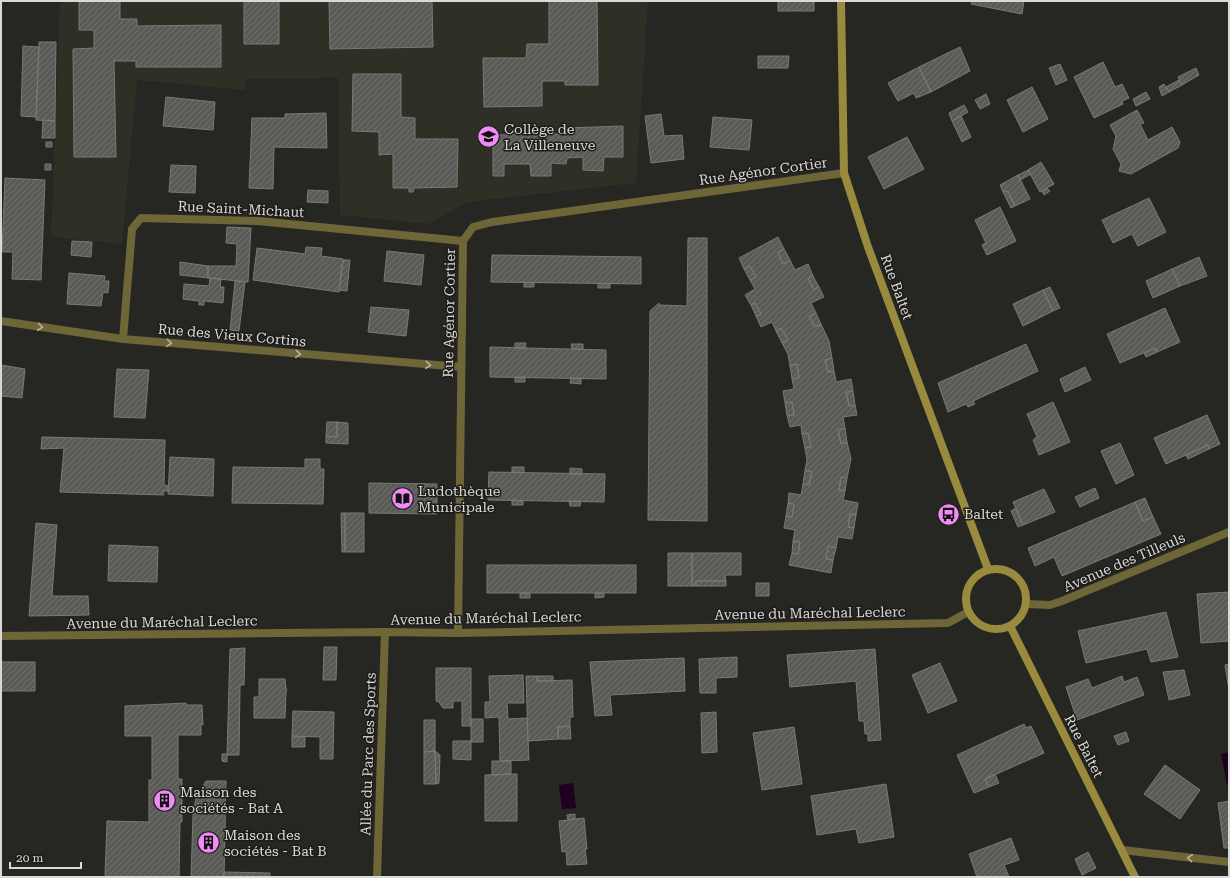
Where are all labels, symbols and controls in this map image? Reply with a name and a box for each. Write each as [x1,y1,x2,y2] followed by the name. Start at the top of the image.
[504,121,596,153] place label: Collège de La Villeneuve
[476,124,502,150] school or university icon: Collège de La Villeneuve
[698,154,828,188] street label: Rue Agénor Cortier
[177,198,305,220] street label: Rue Saint-Michaut
[440,248,458,378] street label: Rue Agénor Cortier
[878,252,916,322] street label: Rue Baltet
[157,321,307,349] street label: Rue des Vieux Cortins
[37,322,43,331] one-way arrow
[165,338,172,347] one-way arrow
[295,349,301,358] one-way arrow
[425,360,431,369] one-way arrow
[418,483,501,515] place label: Ludothèque Municipale
[390,486,416,512] library icon: Ludothèque Municipale
[935,501,961,527] bus stop icon: Baltet
[964,506,1003,522] place label: Baltet
[1061,529,1187,595] street label: Avenue des Tilleuls
[714,603,906,623] street label: Avenue du Maréchal Leclerc
[390,608,582,628] street label: Avenue du Maréchal Leclerc
[66,612,258,632] street label: Avenue du Maréchal Leclerc
[357,672,379,836] street label: Allée du Parc des Sports
[1061,712,1107,780] street label: Rue Baltet
[180,784,283,816] place label: Maison des sociétés - Bat A
[152,787,178,813] building icon: Maison des sociétés - Bat A
[224,827,327,859] place label: Maison des sociétés - Bat B
[196,830,222,856] building icon: Maison des sociétés - Bat B
[10,844,81,870] scale bar
[16,851,43,865] text: 20 m
[1187,853,1193,862] one-way arrow

